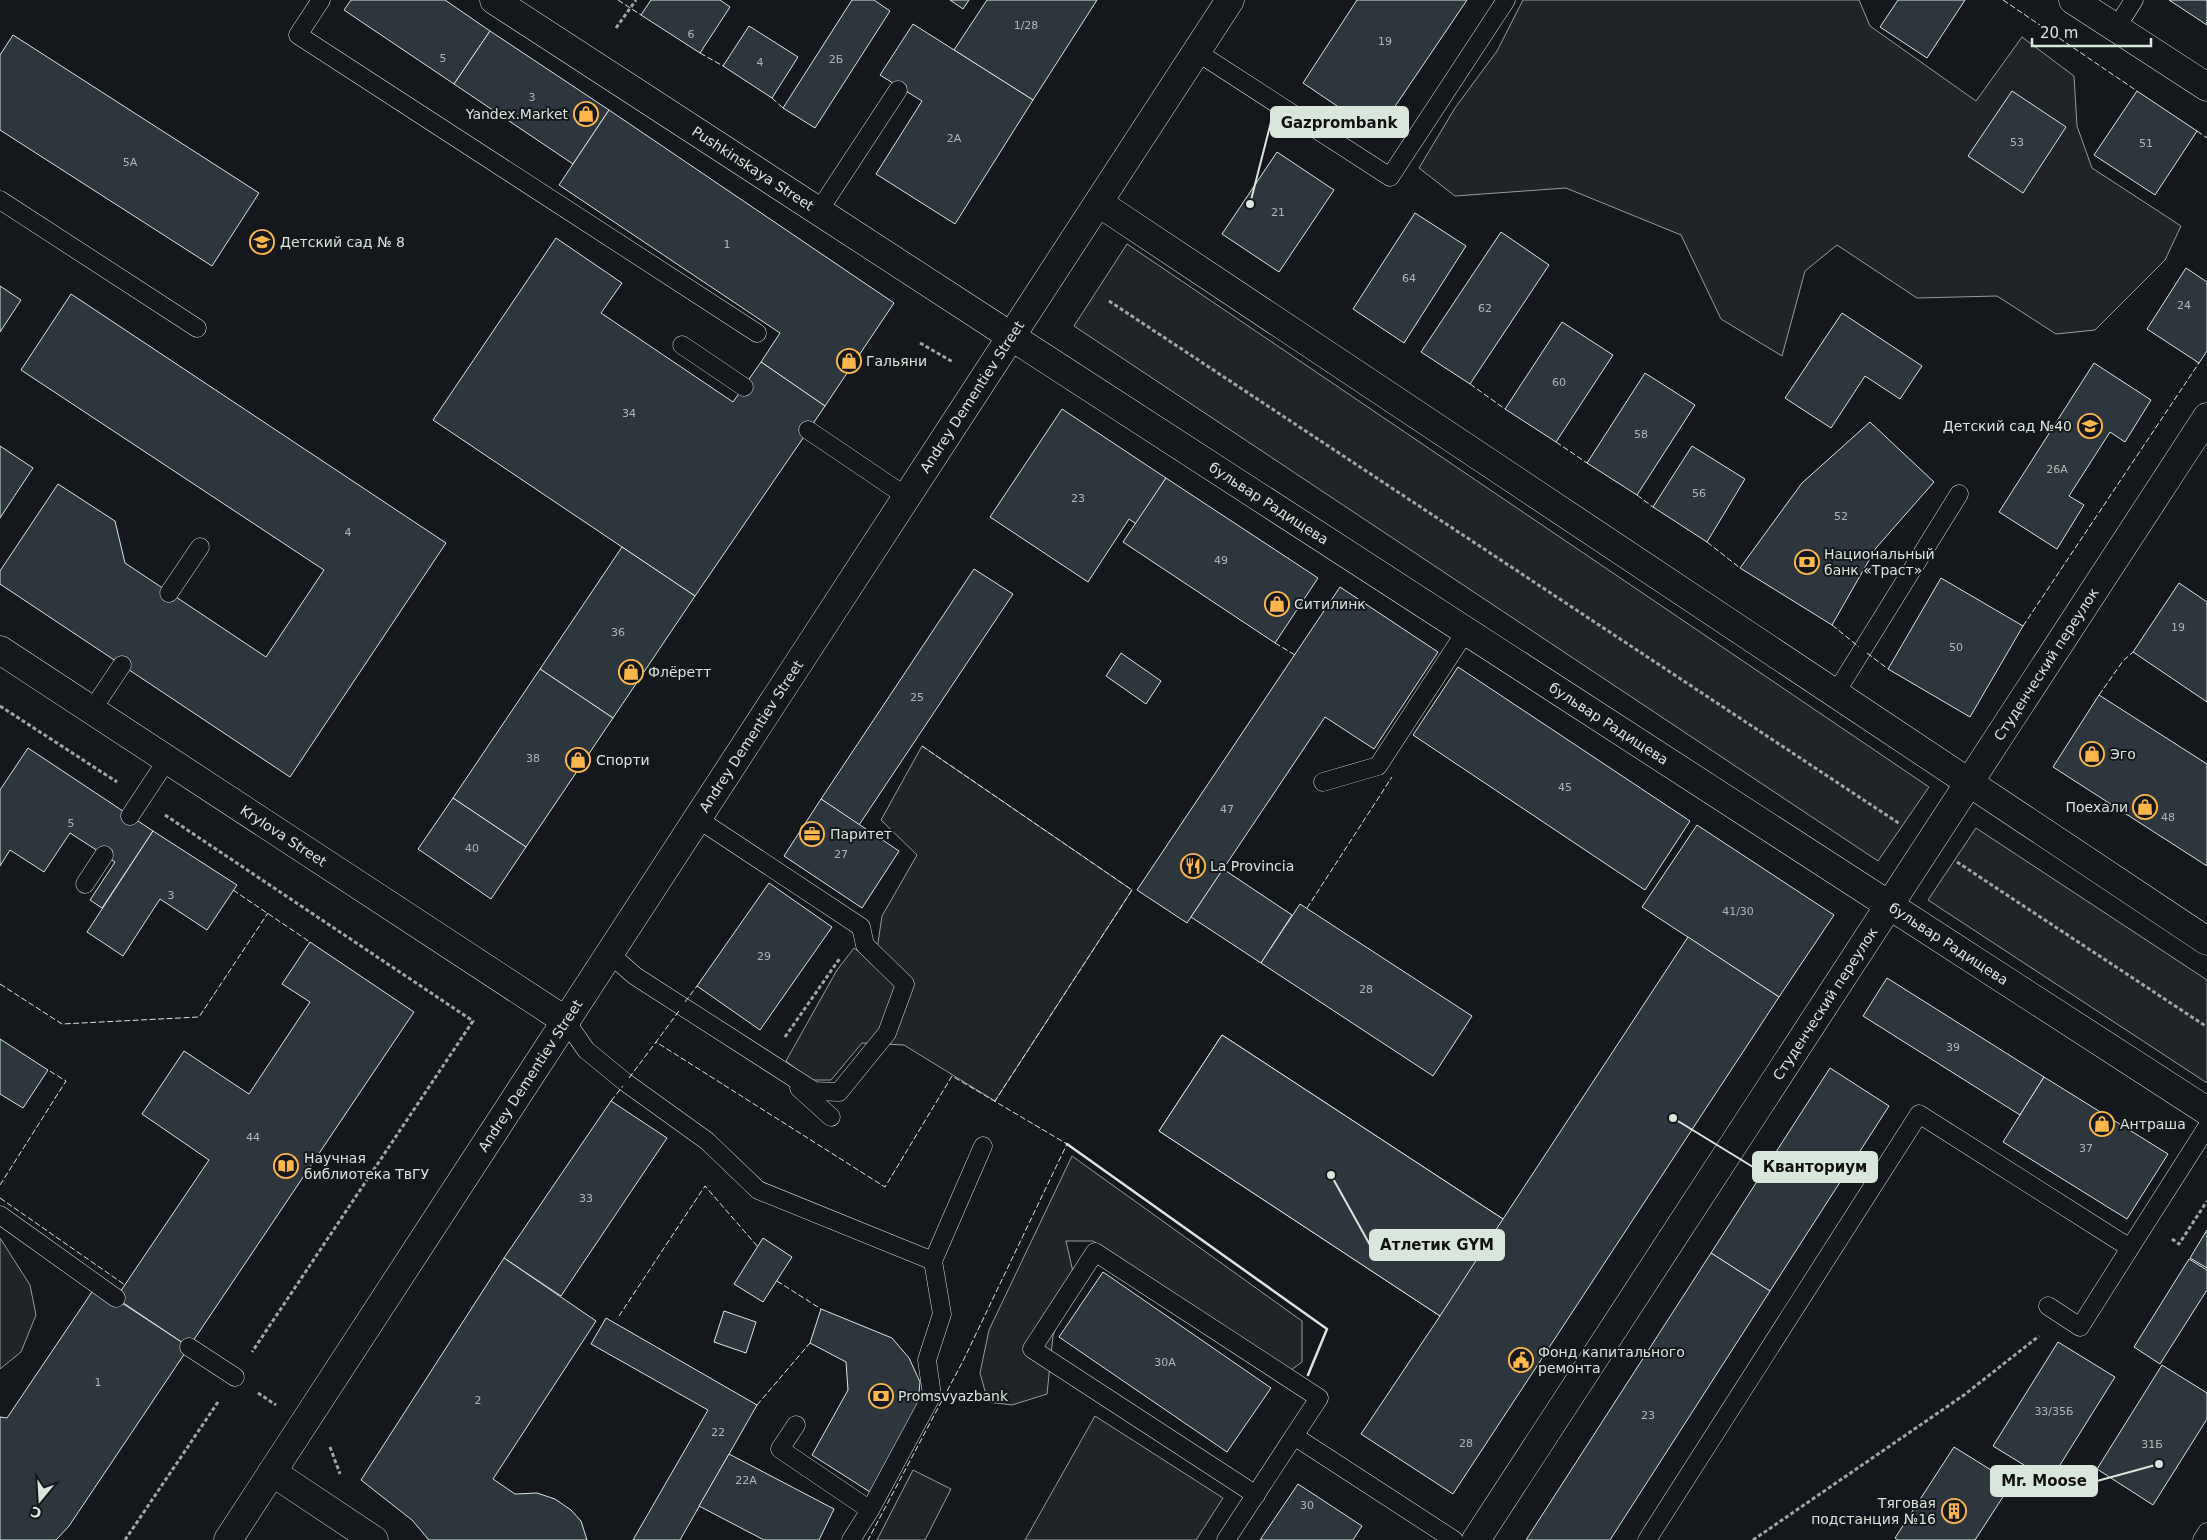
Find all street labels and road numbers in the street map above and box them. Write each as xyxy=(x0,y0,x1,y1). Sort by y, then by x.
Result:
street label: Pushkinskaya Street xyxy=(689,123,817,214)
street label: Andrey Dementiev Street xyxy=(917,317,1027,476)
street label: бульвар Радищева xyxy=(1206,459,1331,548)
street label: Студенческий переулок xyxy=(1991,585,2102,744)
street label: Andrey Dementiev Street xyxy=(696,657,807,815)
street label: бульвар Радищева xyxy=(1546,679,1671,768)
street label: Krylova Street xyxy=(237,802,330,870)
street label: бульвар Радищева xyxy=(1886,899,2011,988)
street label: Студенческий переулок xyxy=(1770,924,1881,1083)
street label: Andrey Dementiev Street xyxy=(475,996,586,1155)

